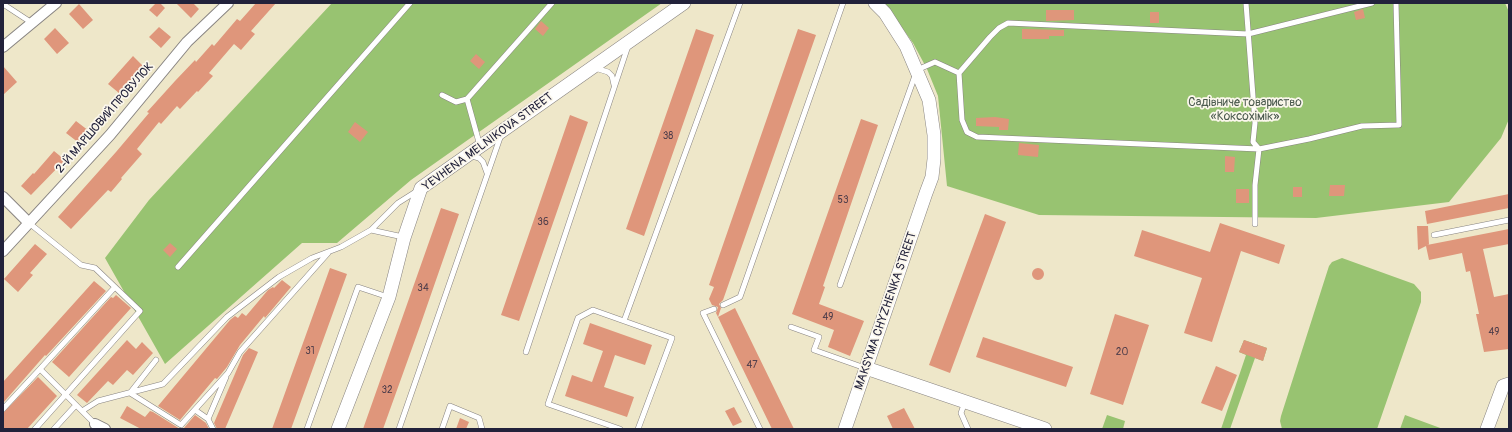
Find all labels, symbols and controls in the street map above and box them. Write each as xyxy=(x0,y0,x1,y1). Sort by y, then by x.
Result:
street label: 2-Й МАРШОВИЙ ПРОВУЛОК xyxy=(53,60,157,176)
street label: YEVHENA MELNIKOVA STREET xyxy=(420,90,556,194)
park label: Садівниче товариство «Коксохімік» xyxy=(1188,96,1302,124)
house number: 38 xyxy=(663,130,673,142)
house number: 53 xyxy=(838,194,848,206)
house number: 36 xyxy=(537,216,549,228)
street label: MAKSYMA CHYZHENKA STREET xyxy=(852,230,920,392)
house number: 34 xyxy=(417,282,429,294)
house number: 49 xyxy=(823,311,833,323)
house number: 49 xyxy=(1489,326,1499,338)
house number: 31 xyxy=(305,345,315,357)
house number: 20 xyxy=(1116,346,1128,358)
house number: 47 xyxy=(746,359,758,371)
house number: 32 xyxy=(381,384,393,396)

